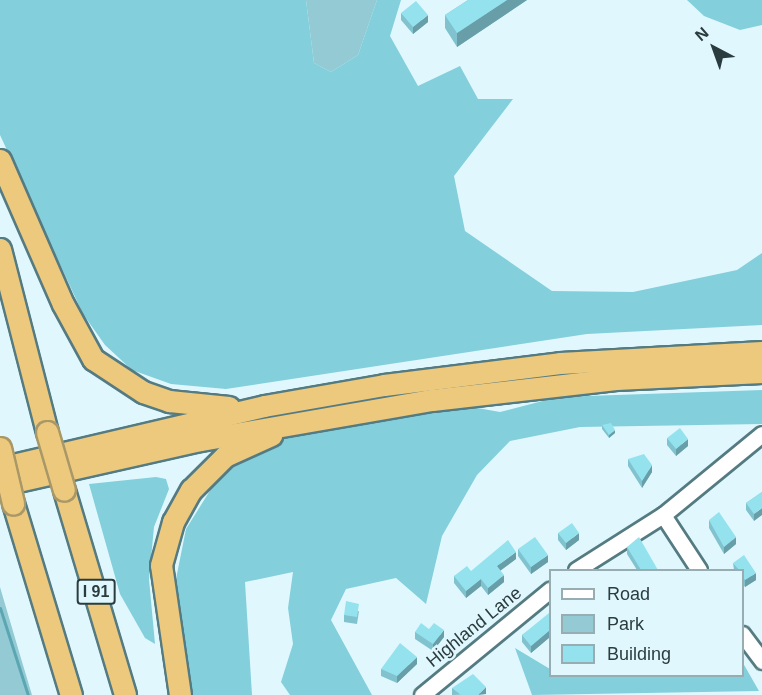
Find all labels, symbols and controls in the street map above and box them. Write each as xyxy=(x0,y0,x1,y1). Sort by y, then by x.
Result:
north arrow xyxy=(684,18,744,78)
text: N xyxy=(692,24,712,44)
legend xyxy=(549,569,744,677)
road number: I 91 xyxy=(76,579,116,605)
street label: Highland Lane xyxy=(422,582,526,672)
text: Road xyxy=(607,584,650,604)
text: Park xyxy=(607,614,644,634)
text: Building xyxy=(607,644,671,664)

